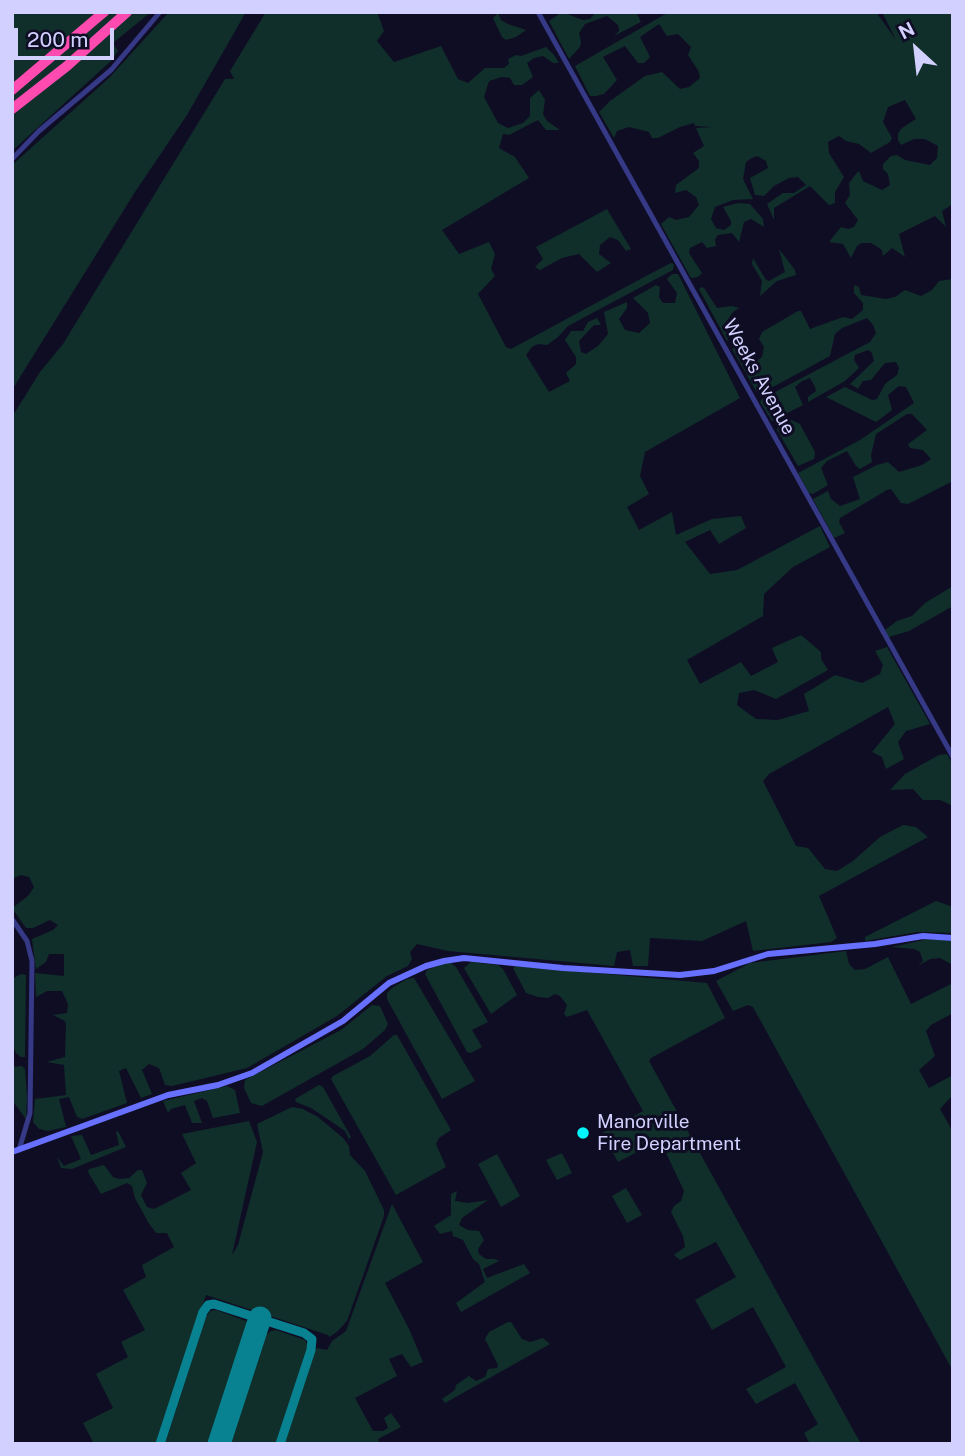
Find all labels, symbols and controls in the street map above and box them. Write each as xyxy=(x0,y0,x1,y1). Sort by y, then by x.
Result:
scale bar xyxy=(18,14,117,58)
north arrow xyxy=(881,14,951,84)
text: N xyxy=(895,17,918,43)
text: 200 m xyxy=(27,27,88,52)
street label: Weeks Avenue xyxy=(718,315,800,439)
place label: Manorville Fire Department xyxy=(597,1111,741,1155)
marker: Manorville Fire Department xyxy=(575,1125,591,1141)

